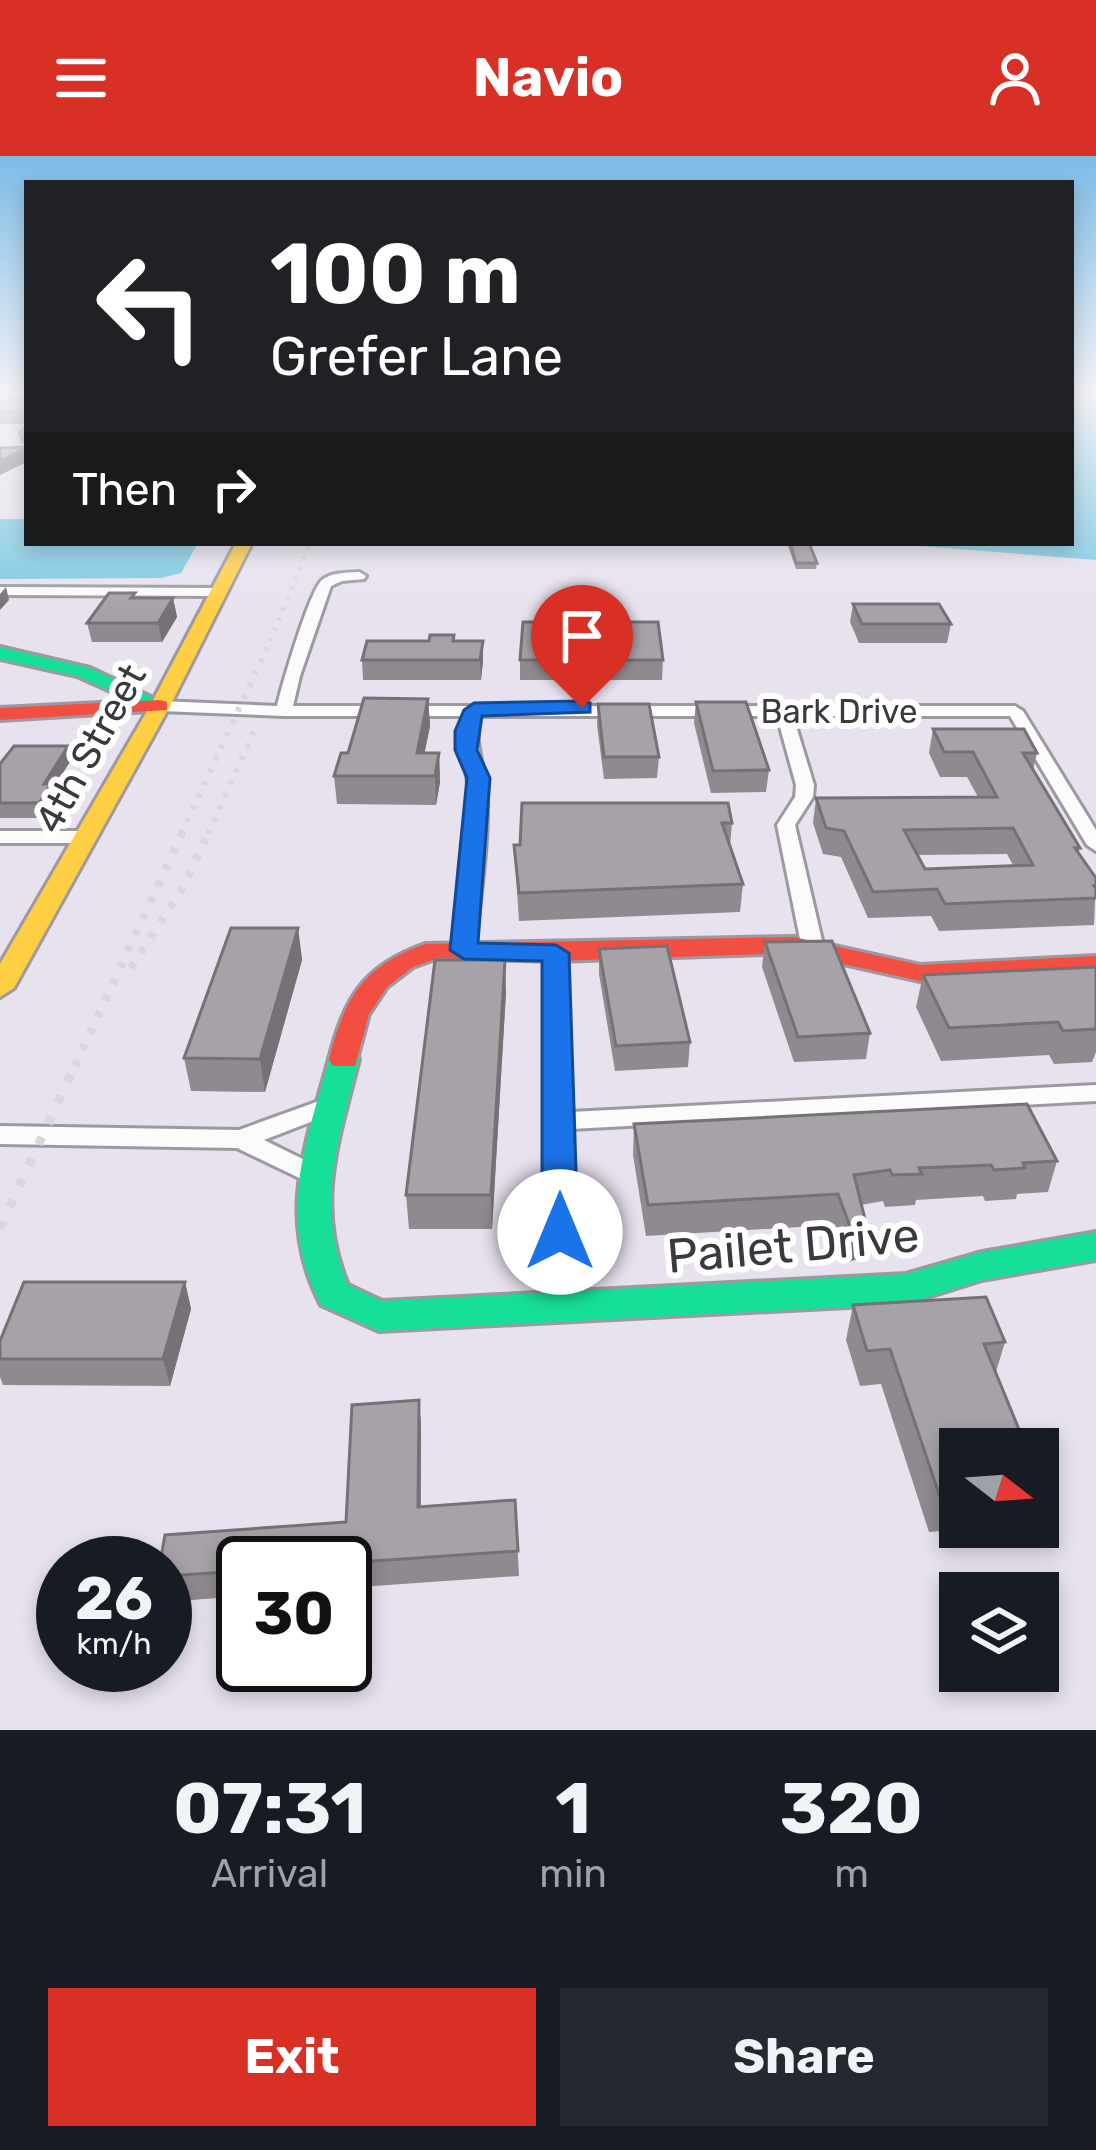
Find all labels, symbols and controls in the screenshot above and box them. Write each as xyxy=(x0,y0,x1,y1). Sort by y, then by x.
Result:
icon: menu xyxy=(48,45,114,111)
icon: person xyxy=(982,45,1048,111)
text: Navio xyxy=(473,46,623,110)
text: 100 m xyxy=(270,224,521,324)
icon: left xyxy=(72,228,228,384)
text: Grefer Lane xyxy=(270,325,563,389)
icon: right xyxy=(201,456,267,522)
text: Then xyxy=(72,463,177,516)
pin xyxy=(531,585,633,708)
icon: arrive xyxy=(549,603,615,669)
street label: 4th Street xyxy=(26,656,156,841)
street label: Bark Drive xyxy=(760,692,918,731)
position arrow xyxy=(497,1169,623,1295)
street label: Pailet Drive xyxy=(665,1206,921,1285)
north arrow xyxy=(939,1428,1059,1548)
map controls xyxy=(939,1428,1059,1692)
speed limit sign: 30 xyxy=(216,1536,372,1692)
text: 26 xyxy=(75,1563,153,1634)
button: layers xyxy=(939,1572,1059,1692)
text: km/h xyxy=(77,1626,151,1662)
text: 07:31 xyxy=(173,1766,366,1851)
text: 1 xyxy=(555,1766,591,1851)
text: 320 xyxy=(780,1766,923,1851)
text: Arrival xyxy=(211,1851,328,1897)
text: min xyxy=(539,1851,607,1897)
text: m xyxy=(834,1851,869,1897)
button: Exit xyxy=(48,1988,536,2126)
button: Share xyxy=(560,1988,1048,2126)

